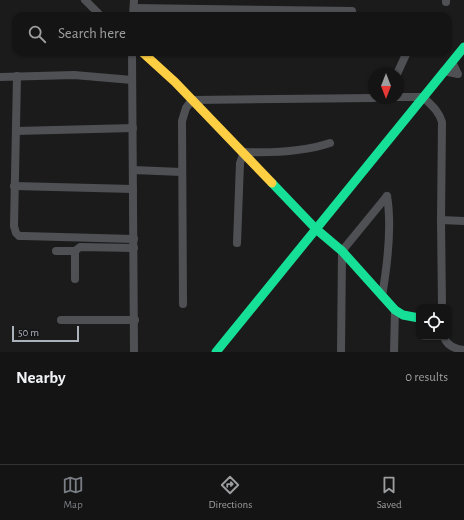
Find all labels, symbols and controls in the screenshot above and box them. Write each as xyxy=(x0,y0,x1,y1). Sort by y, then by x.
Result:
search box xyxy=(12,12,452,56)
icon: search xyxy=(26,23,48,45)
text: Search here xyxy=(58,26,126,41)
north arrow xyxy=(368,68,404,104)
map controls xyxy=(416,304,452,340)
button: locate xyxy=(416,304,452,340)
scale bar xyxy=(12,324,79,343)
text: 50 m xyxy=(18,327,39,338)
text: Nearby xyxy=(16,369,66,386)
text: 0 results xyxy=(405,371,448,384)
tab: Map xyxy=(62,474,84,511)
tab: Directions xyxy=(208,474,252,511)
tab: Saved xyxy=(377,474,402,511)

